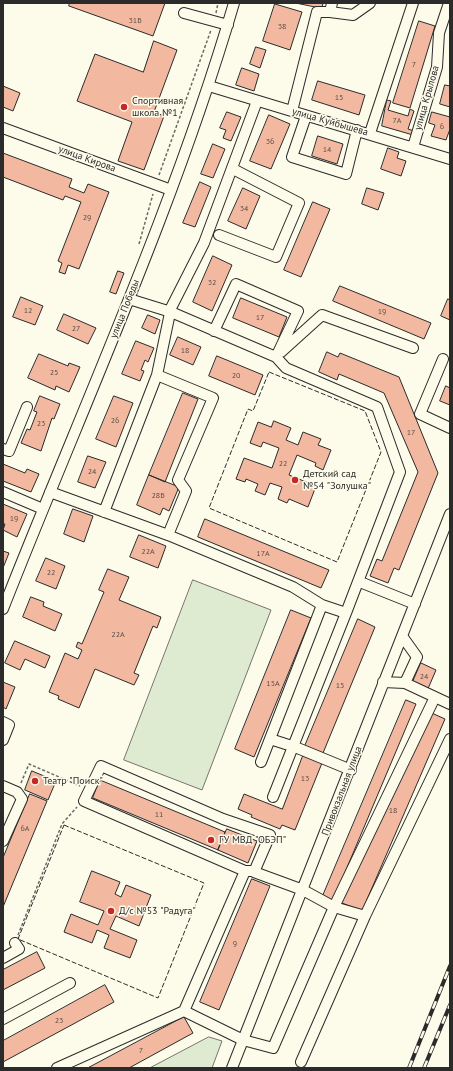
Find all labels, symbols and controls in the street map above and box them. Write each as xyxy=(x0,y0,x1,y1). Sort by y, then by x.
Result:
house number: 31Б xyxy=(128,16,142,26)
house number: 38 xyxy=(278,22,286,32)
house number: 7 xyxy=(412,60,416,70)
street label: улица Крылова xyxy=(412,64,442,132)
house number: 15 xyxy=(335,93,343,103)
place label: Спортивная школа №1 xyxy=(132,95,183,118)
marker: Спортивная школа №1 xyxy=(119,102,129,112)
street label: улица Куйбышева xyxy=(291,105,369,139)
house number: 7А xyxy=(392,116,402,126)
house number: 6 xyxy=(440,122,444,132)
house number: 36 xyxy=(266,137,274,147)
street label: улица Кирова xyxy=(57,143,117,175)
house number: 14 xyxy=(323,145,331,155)
house number: 34 xyxy=(240,204,248,214)
house number: 29 xyxy=(83,213,91,223)
street label: улица Победы xyxy=(108,278,142,340)
house number: 32 xyxy=(208,278,216,288)
house number: 12 xyxy=(24,306,32,316)
house number: 19 xyxy=(378,307,386,317)
house number: 17 xyxy=(256,313,264,323)
house number: 27 xyxy=(72,324,80,334)
house number: 18 xyxy=(181,346,189,356)
house number: 25 xyxy=(50,368,58,378)
house number: 20 xyxy=(232,371,240,381)
house number: 26 xyxy=(111,416,119,426)
house number: 23 xyxy=(37,419,45,429)
house number: 17 xyxy=(407,428,415,438)
house number: 22 xyxy=(279,459,287,469)
house number: 24 xyxy=(88,467,96,477)
place label: Детский сад №54 "Золушка" xyxy=(303,468,371,492)
marker: Детский сад №54 "Золушка" xyxy=(290,475,300,485)
house number: 28Б xyxy=(151,491,165,501)
house number: 19 xyxy=(10,514,18,524)
house number: 22А xyxy=(141,547,155,557)
house number: 17А xyxy=(256,549,270,559)
house number: 22 xyxy=(47,568,55,578)
house number: 22А xyxy=(111,630,125,640)
house number: 24 xyxy=(420,672,428,682)
house number: 15А xyxy=(266,679,280,689)
house number: 15 xyxy=(336,681,344,691)
street label: Привокзальная улица xyxy=(319,745,365,837)
house number: 13 xyxy=(301,774,309,784)
place label: Театр "Поиск" xyxy=(43,775,103,787)
marker: Театр "Поиск" xyxy=(30,776,40,786)
house number: 18 xyxy=(389,806,397,816)
house number: 11 xyxy=(155,810,163,820)
house number: 6А xyxy=(20,824,30,834)
place label: ГУ МВД "ОБЭП" xyxy=(219,834,286,846)
marker: ГУ МВД "ОБЭП" xyxy=(206,835,216,845)
place label: Д/с №53 "Радуга" xyxy=(119,905,196,917)
marker: Д/с №53 "Радуга" xyxy=(106,906,116,916)
house number: 9 xyxy=(233,939,237,949)
house number: 23 xyxy=(55,1016,63,1026)
house number: 7 xyxy=(139,1046,143,1056)

